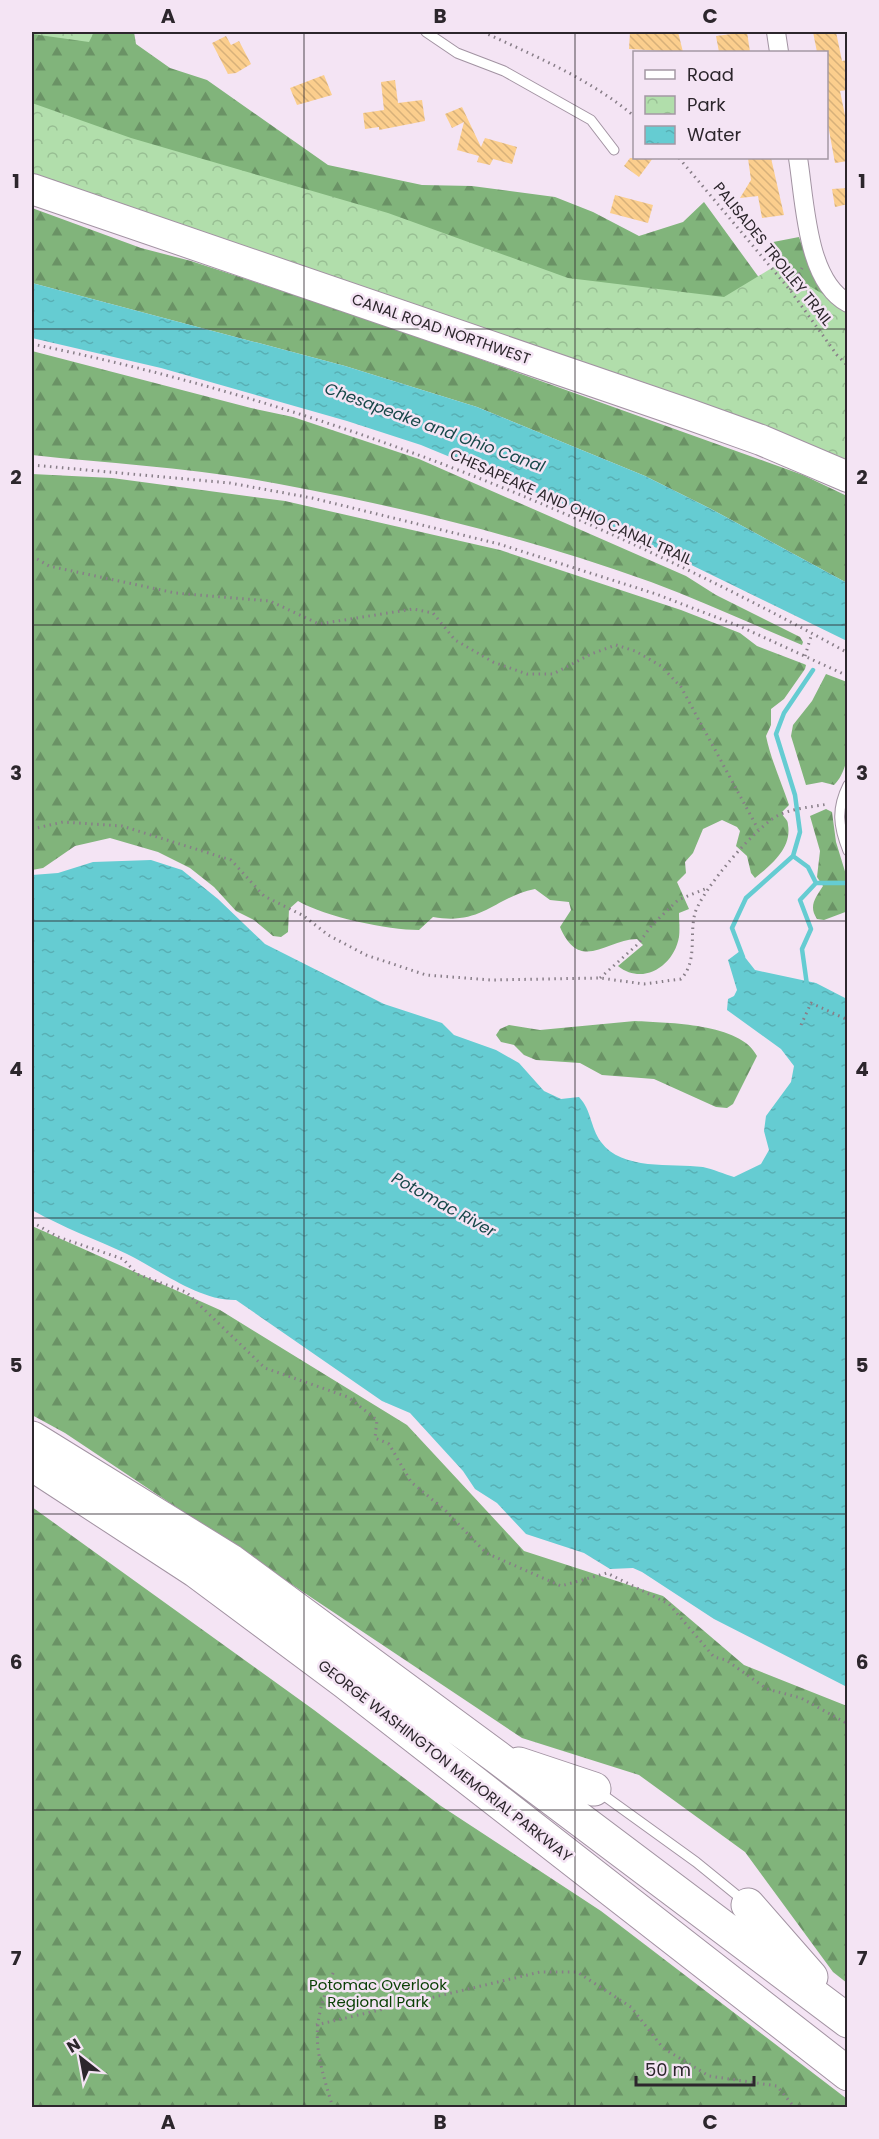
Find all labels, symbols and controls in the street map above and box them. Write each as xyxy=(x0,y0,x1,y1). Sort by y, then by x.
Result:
text: A xyxy=(161,2,176,30)
text: B xyxy=(433,2,447,30)
text: C xyxy=(702,2,718,30)
legend xyxy=(633,51,828,159)
text: Road xyxy=(687,62,734,87)
text: Park xyxy=(687,92,726,117)
text: Water xyxy=(687,122,741,147)
text: 1 xyxy=(12,167,20,195)
text: 1 xyxy=(858,167,866,195)
street label: PALISADES TROLLEY TRAIL xyxy=(709,178,838,330)
street label: CANAL ROAD NORTHWEST xyxy=(349,288,533,369)
water label: Chesapeake and Ohio Canal xyxy=(322,377,548,478)
street label: CHESAPEAKE AND OHIO CANAL TRAIL xyxy=(447,443,696,570)
text: 2 xyxy=(10,463,22,491)
text: 2 xyxy=(856,463,868,491)
text: 3 xyxy=(10,759,22,787)
text: 3 xyxy=(856,759,868,787)
text: 4 xyxy=(9,1055,23,1083)
text: 4 xyxy=(855,1055,869,1083)
water label: Potomac River xyxy=(388,1166,501,1243)
text: 5 xyxy=(10,1351,23,1379)
text: 5 xyxy=(856,1351,869,1379)
text: 6 xyxy=(10,1648,22,1676)
text: 6 xyxy=(856,1648,868,1676)
street label: GEORGE WASHINGTON MEMORIAL PARKWAY xyxy=(314,1655,577,1867)
text: 7 xyxy=(11,1944,22,1972)
text: 7 xyxy=(857,1944,868,1972)
park label: Potomac Overlook Regional Park xyxy=(309,1974,447,2012)
north arrow xyxy=(51,2028,111,2088)
text: N xyxy=(62,2033,85,2059)
scale bar xyxy=(636,2049,754,2087)
text: 50 m xyxy=(645,2057,691,2082)
text: A xyxy=(161,2108,176,2136)
text: B xyxy=(433,2108,447,2136)
text: C xyxy=(702,2108,718,2136)

